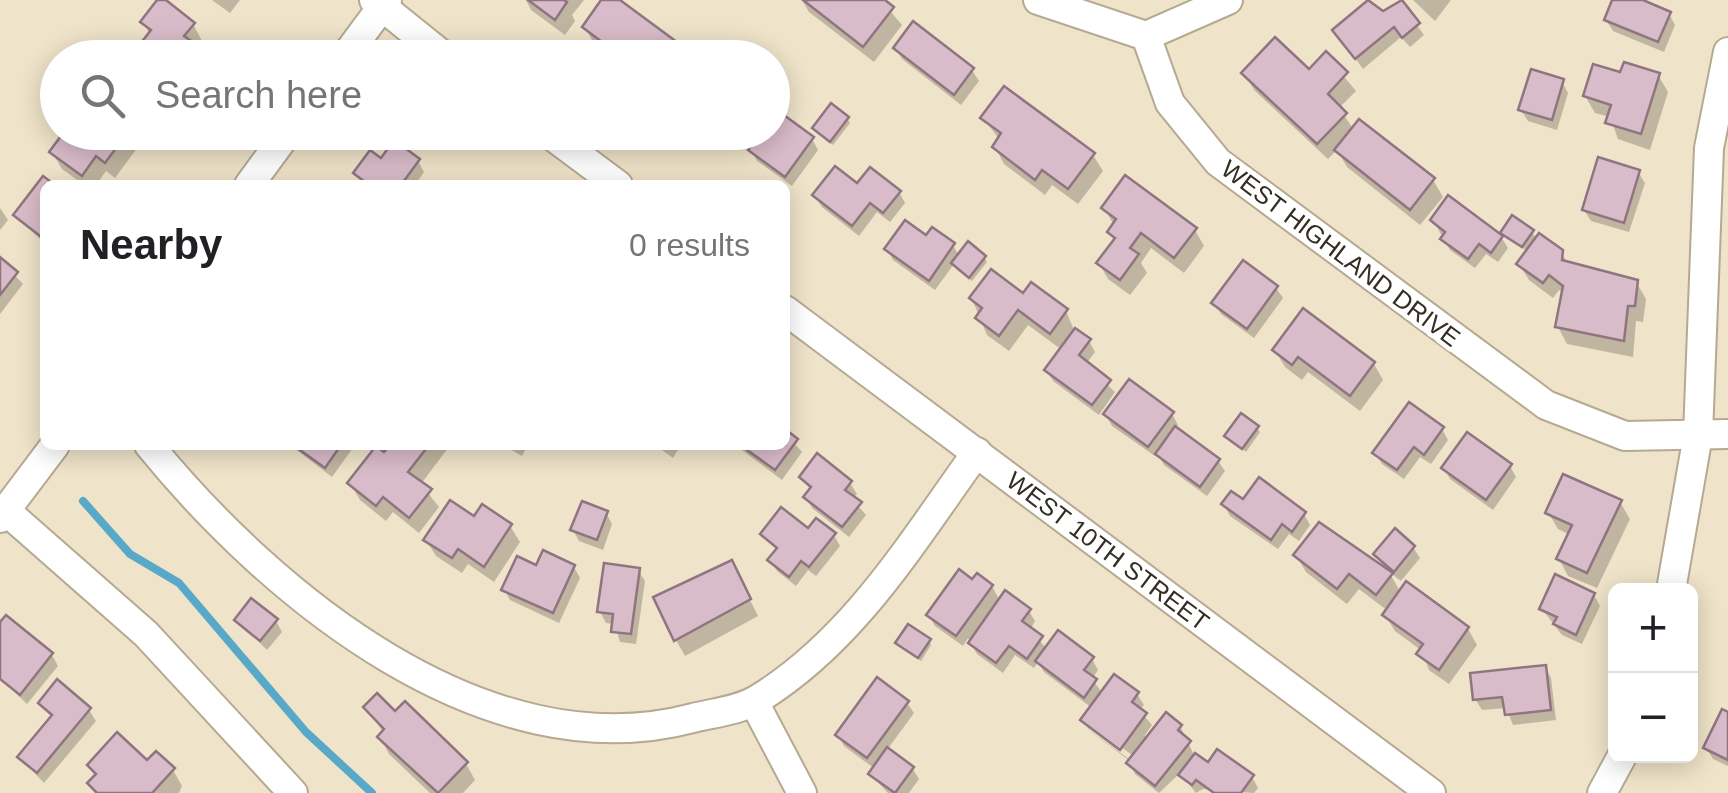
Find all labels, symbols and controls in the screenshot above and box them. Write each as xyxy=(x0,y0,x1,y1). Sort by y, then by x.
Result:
search box xyxy=(40,40,790,150)
icon: search xyxy=(75,68,130,123)
text: Search here xyxy=(155,74,362,116)
street label: WEST HIGHLAND DRIVE xyxy=(1216,154,1466,352)
text: Nearby xyxy=(80,221,222,268)
text: 0 results xyxy=(629,227,750,263)
street label: WEST 10TH STREET xyxy=(1002,466,1214,636)
map controls xyxy=(1608,583,1698,763)
button: + xyxy=(1608,583,1698,673)
button: − xyxy=(1608,673,1698,763)

